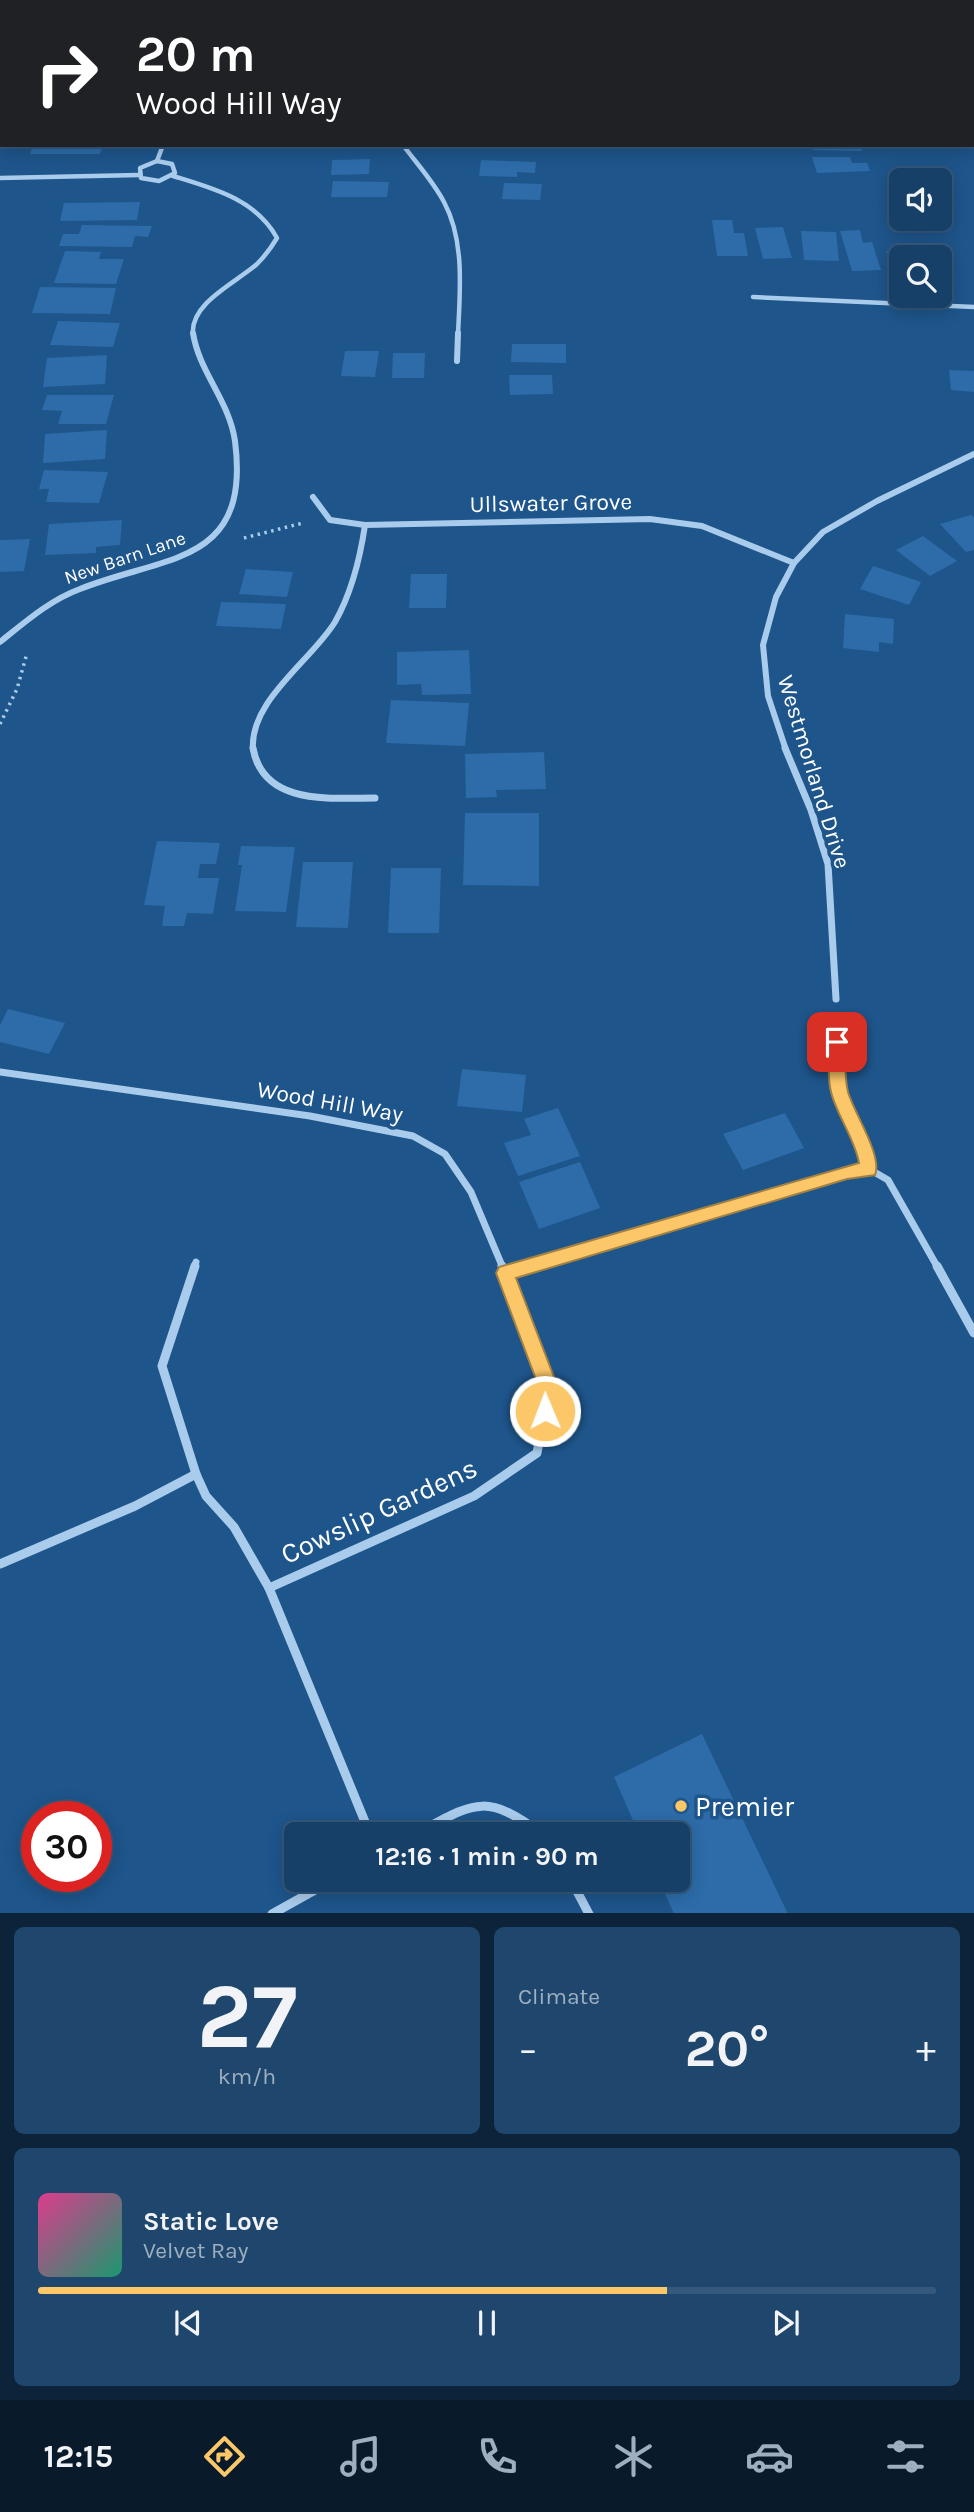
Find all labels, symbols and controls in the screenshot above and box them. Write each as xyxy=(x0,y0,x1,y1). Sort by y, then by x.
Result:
text: 20 m xyxy=(136,26,256,83)
icon: right xyxy=(21,28,112,119)
text: Wood Hill Way xyxy=(136,85,342,122)
map controls xyxy=(889,168,952,308)
button: sound xyxy=(889,168,952,231)
button: search xyxy=(889,245,952,308)
street label: Ullswater Grove xyxy=(469,488,633,518)
street label: New Barn Lane xyxy=(62,527,188,589)
street label: Westmorland Drive xyxy=(772,672,856,872)
pin xyxy=(807,1012,867,1072)
icon: arrive xyxy=(818,1023,856,1061)
street label: Wood Hill Way xyxy=(255,1076,405,1128)
position arrow xyxy=(508,1374,582,1448)
street label: Cowslip Gardens xyxy=(276,1451,482,1571)
place label: Premier xyxy=(695,1790,795,1823)
marker: Premier xyxy=(673,1798,689,1814)
speed limit sign: 30 xyxy=(21,1801,112,1892)
text: 12:16 · 1 min · 90 m xyxy=(375,1841,599,1872)
text: 27 xyxy=(197,1964,297,2070)
text: Climate xyxy=(518,1983,600,2010)
text: 20° xyxy=(685,2018,769,2079)
text: − xyxy=(518,2027,538,2072)
text: + xyxy=(916,2027,936,2072)
text: km/h xyxy=(218,2063,276,2090)
text: Static Love xyxy=(143,2206,279,2237)
text: Velvet Ray xyxy=(143,2237,248,2264)
icon: previous xyxy=(169,2304,207,2342)
icon: pause xyxy=(468,2304,506,2342)
icon: next xyxy=(767,2304,805,2342)
icon: directions xyxy=(200,2432,249,2481)
icon: music xyxy=(336,2432,385,2481)
icon: phone xyxy=(473,2432,522,2481)
icon: climate xyxy=(609,2432,658,2481)
icon: car xyxy=(745,2432,794,2481)
icon: filters xyxy=(881,2432,930,2481)
text: 12:15 xyxy=(44,2438,113,2475)

